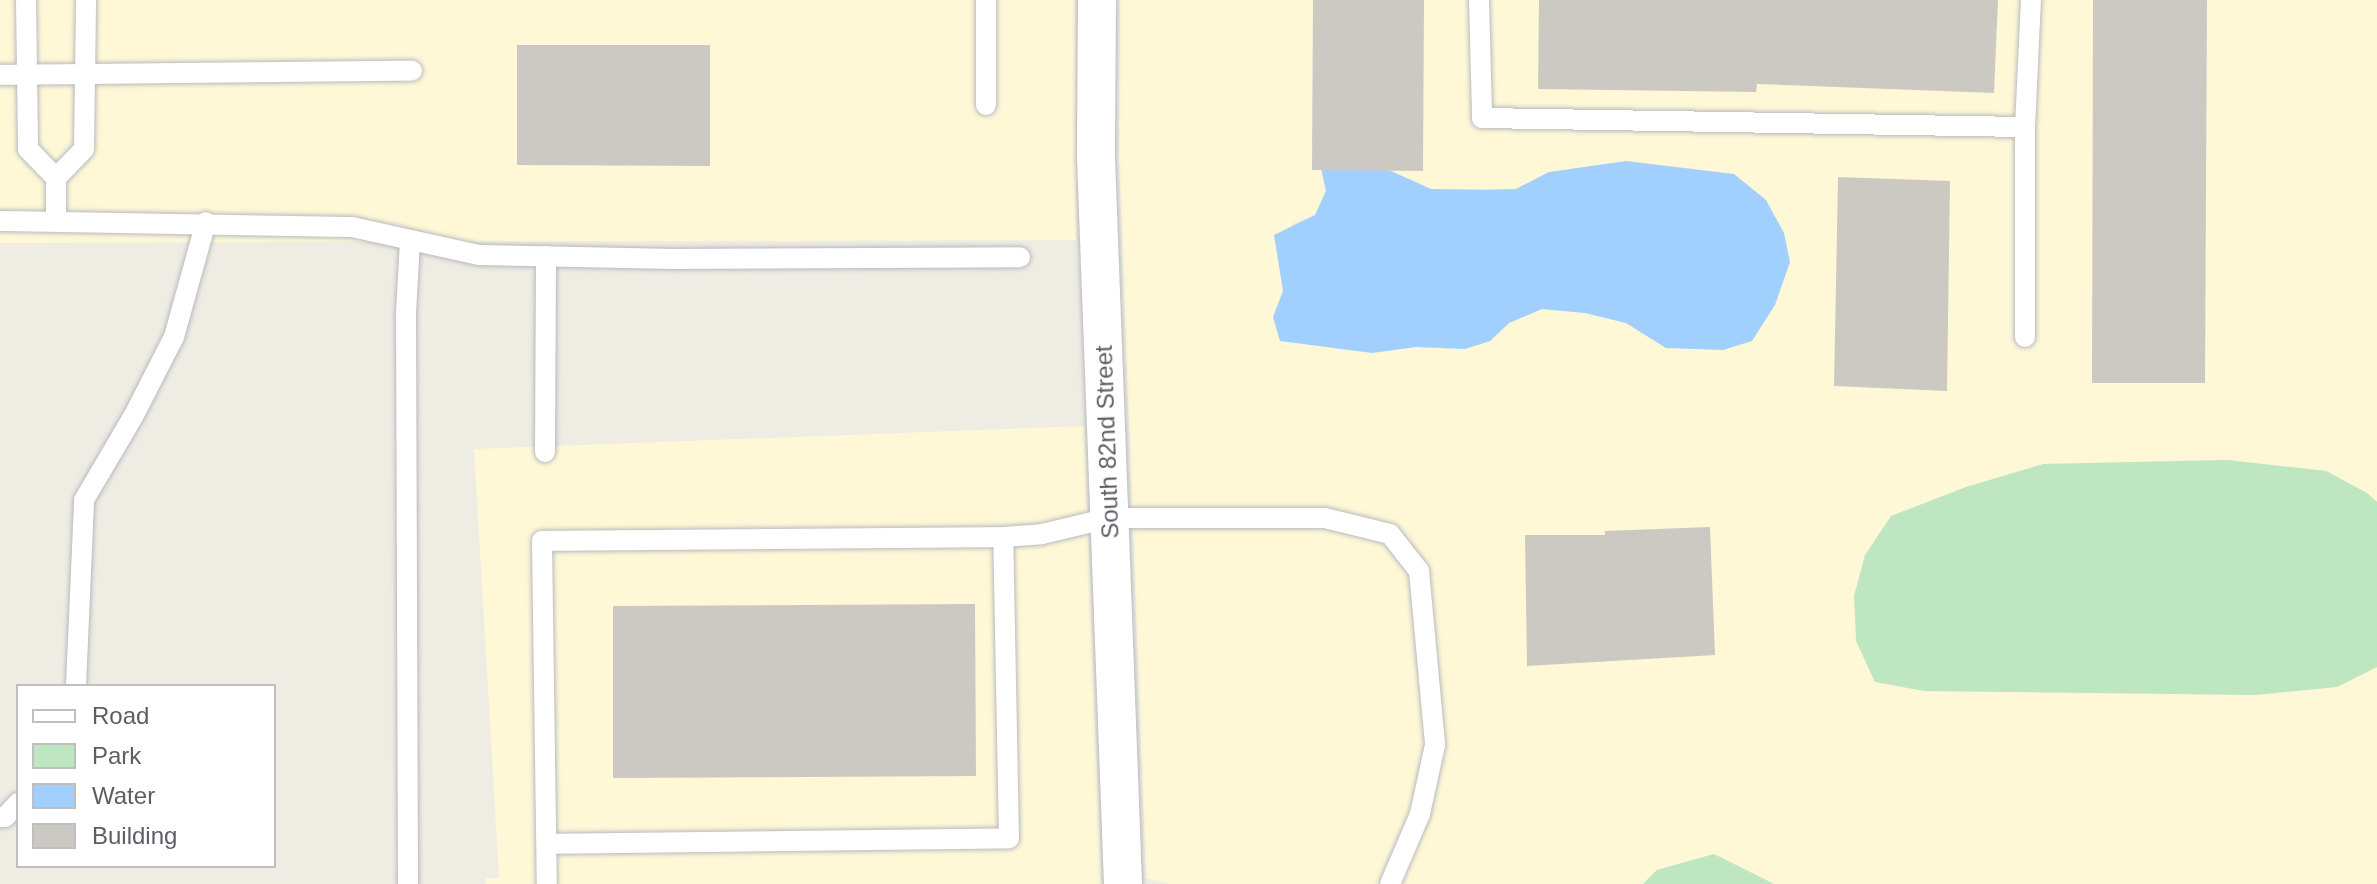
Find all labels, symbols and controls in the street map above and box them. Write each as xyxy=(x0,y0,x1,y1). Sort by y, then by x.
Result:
street label: South 82nd Street xyxy=(1089,345,1125,539)
legend xyxy=(16,684,276,868)
text: Road xyxy=(92,702,149,729)
text: Park xyxy=(92,742,141,769)
text: Water xyxy=(92,782,155,809)
text: Building xyxy=(92,822,177,849)

